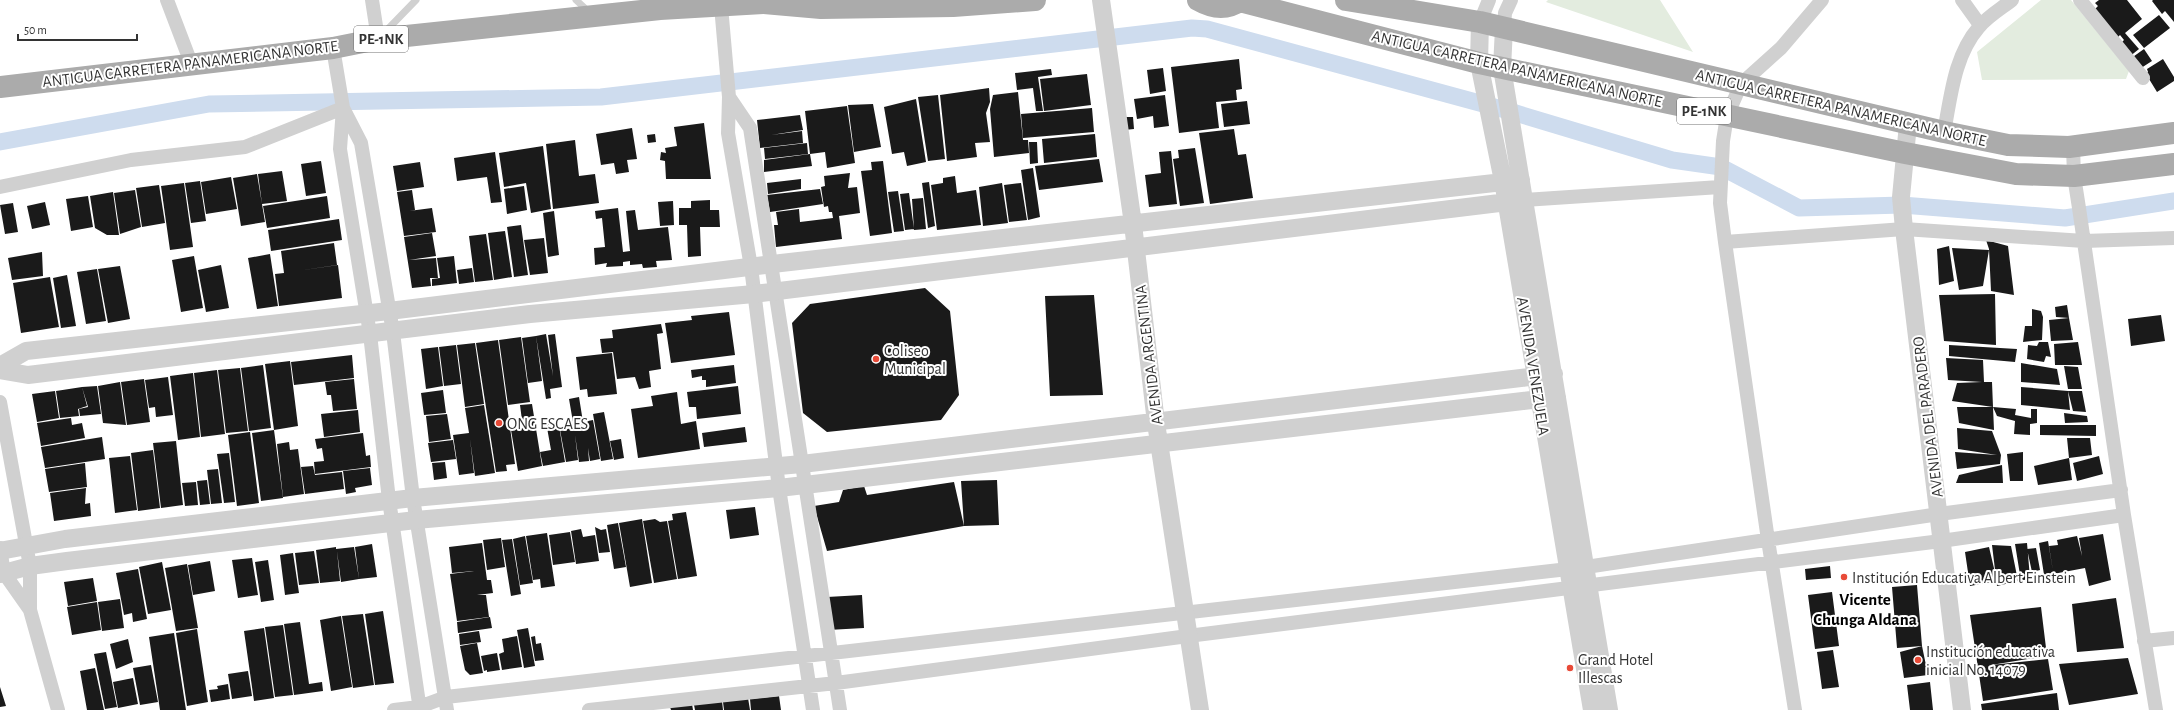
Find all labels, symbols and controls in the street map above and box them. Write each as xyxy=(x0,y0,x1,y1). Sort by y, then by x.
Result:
scale bar xyxy=(18,16,137,42)
text: 50 m xyxy=(24,24,47,36)
road number: PE-1NK xyxy=(354,26,408,52)
street label: ANTIGUA CARRETERA PANAMERICANA NORTE xyxy=(1370,28,1664,110)
street label: ANTIGUA CARRETERA PANAMERICANA NORTE xyxy=(41,38,339,90)
street label: ANTIGUA CARRETERA PANAMERICANA NORTE xyxy=(1694,67,1988,149)
road number: PE-1NK xyxy=(1677,98,1731,124)
street label: AVENIDA ARGENTINA xyxy=(1132,284,1166,426)
street label: AVENIDA VENEZUELA xyxy=(1514,296,1552,437)
street label: AVENIDA DEL PARADERO xyxy=(1910,335,1946,498)
place label: Coliseo Municipal xyxy=(884,343,946,377)
marker: Coliseo Municipal xyxy=(871,354,881,364)
place label: ONG ESCAES xyxy=(507,416,588,432)
marker: ONG ESCAES xyxy=(494,418,504,428)
place label: Institución Educativa Albert Einstein xyxy=(1852,570,2076,586)
marker: Institución Educativa Albert Einstein xyxy=(1839,572,1849,582)
district label: Vicente Chunga Aldana xyxy=(1813,591,1917,628)
place label: Institución educativa inicial No. 14079 xyxy=(1926,644,2055,678)
place label: Grand Hotel Illescas xyxy=(1578,652,1653,686)
marker: Institución educativa inicial No. 14079 xyxy=(1913,655,1923,665)
marker: Grand Hotel Illescas xyxy=(1565,663,1575,673)

